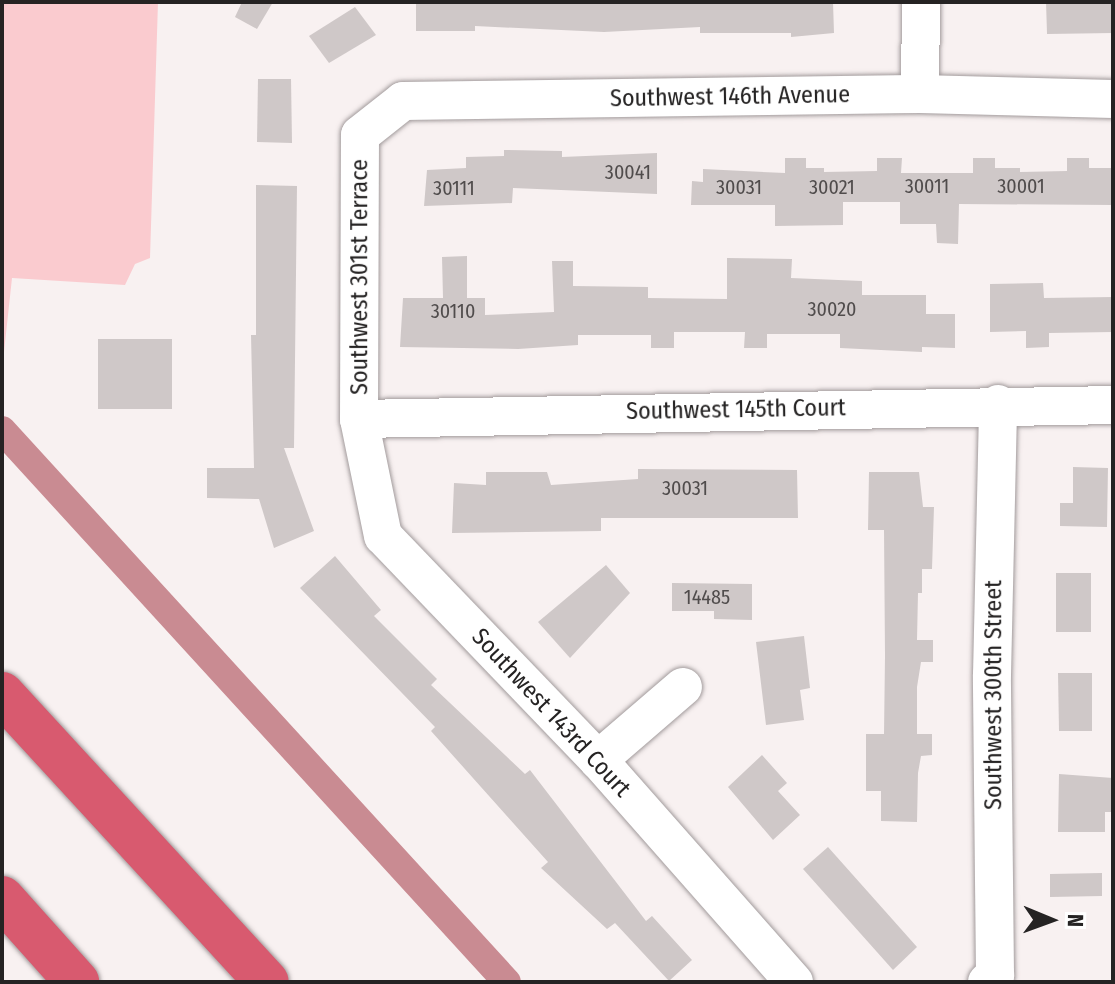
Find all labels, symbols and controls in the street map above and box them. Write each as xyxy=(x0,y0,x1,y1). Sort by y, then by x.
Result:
street label: Southwest 146th Avenue xyxy=(610,81,850,113)
street label: Southwest 301st Terrace xyxy=(346,159,374,395)
house number: 30041 xyxy=(605,160,651,184)
house number: 30011 xyxy=(905,174,949,198)
house number: 30001 xyxy=(997,174,1045,198)
house number: 30031 xyxy=(716,175,762,199)
house number: 30021 xyxy=(809,175,855,199)
house number: 30111 xyxy=(433,176,475,200)
house number: 30020 xyxy=(808,297,856,321)
house number: 30110 xyxy=(431,299,475,323)
street label: Southwest 145th Court xyxy=(626,394,846,426)
house number: 30031 xyxy=(662,476,708,500)
street label: Southwest 300th Street xyxy=(980,580,1008,810)
house number: 14485 xyxy=(684,585,730,609)
street label: Southwest 143rd Court xyxy=(466,623,636,803)
north arrow xyxy=(1011,880,1091,960)
text: N xyxy=(1062,914,1089,927)

